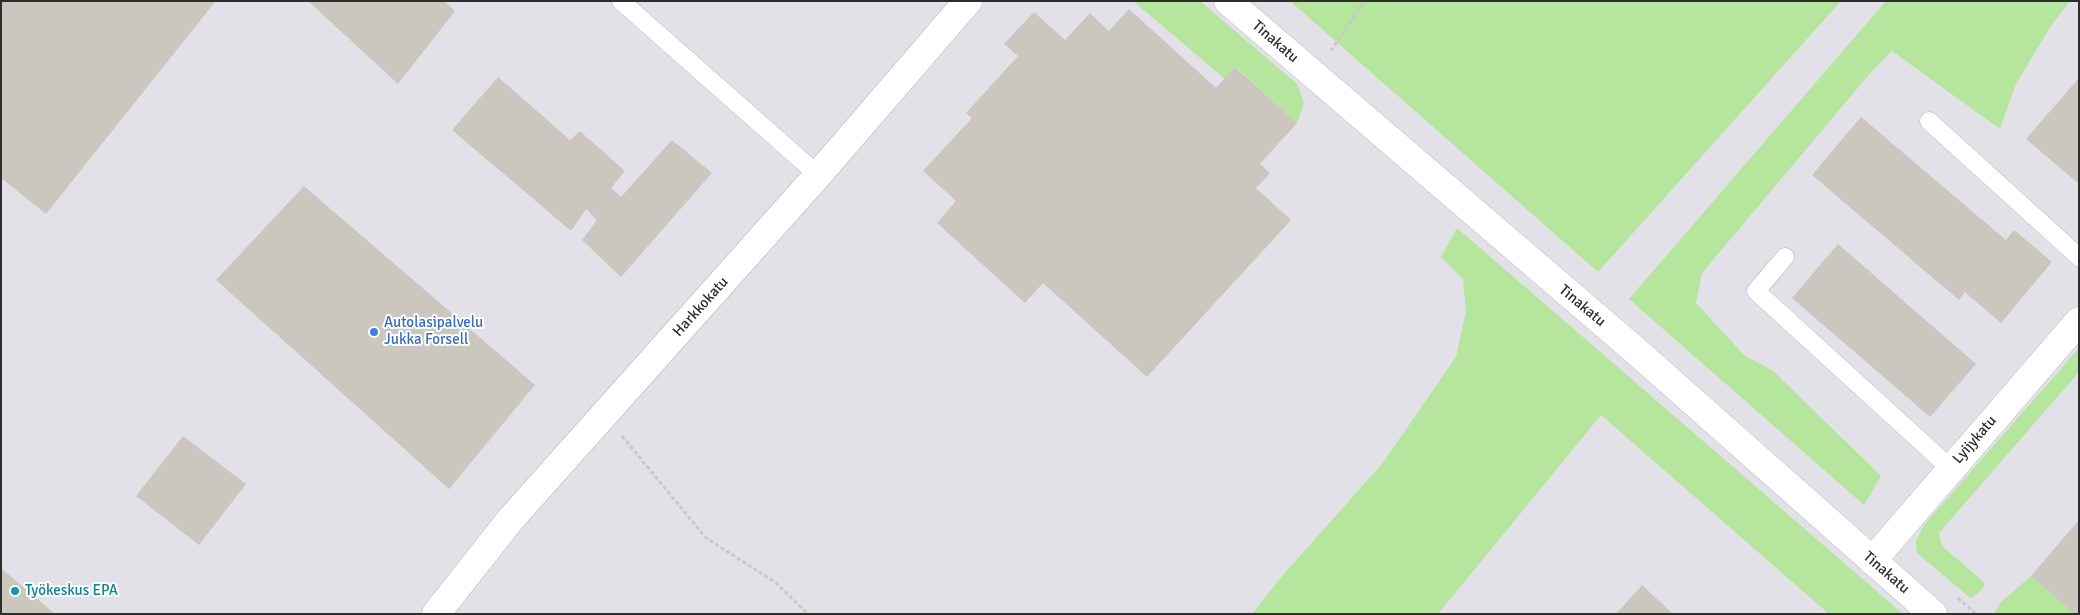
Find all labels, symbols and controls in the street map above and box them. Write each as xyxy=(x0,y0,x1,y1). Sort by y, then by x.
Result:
street label: Tinakatu xyxy=(1248,17,1302,67)
street label: Harkkokatu xyxy=(669,273,733,341)
street label: Tinakatu xyxy=(1555,281,1609,331)
place label: Autolasipalvelu Jukka Forsell xyxy=(384,314,483,349)
marker: Autolasipalvelu Jukka Forsell xyxy=(368,326,380,338)
street label: Lyijykatu xyxy=(1949,412,2001,468)
street label: Tinakatu xyxy=(1859,548,1913,598)
place label: Työkeskus EPA xyxy=(25,582,118,600)
marker: Työkeskus EPA xyxy=(9,585,21,597)

